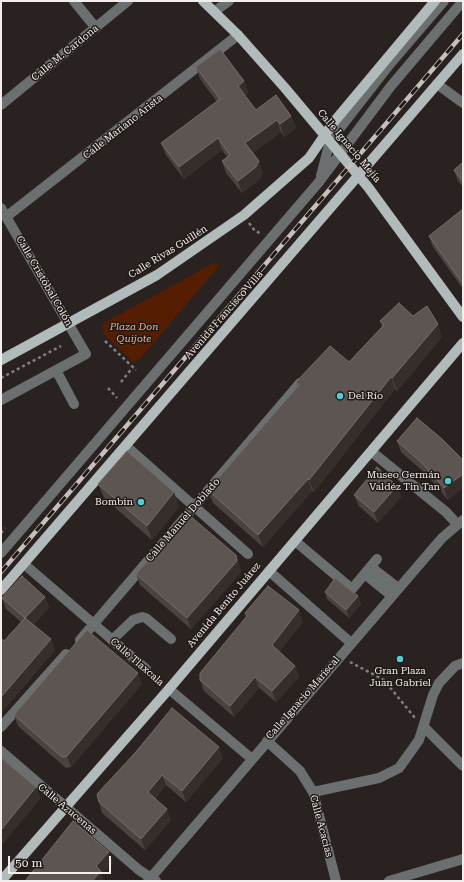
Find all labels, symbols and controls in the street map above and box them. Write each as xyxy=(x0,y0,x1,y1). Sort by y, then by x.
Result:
street label: Calle M. Cardona xyxy=(29,22,101,84)
street label: Calle Mariano Arista xyxy=(81,92,165,162)
street label: Calle Ignacio Mejía xyxy=(315,107,383,185)
street label: Calle Rivas Guillén xyxy=(126,223,210,281)
street label: Calle Cristóbal Colón xyxy=(13,234,75,328)
street label: Avenida Francisco Villa xyxy=(182,268,266,362)
park label: Plaza Don Quijote xyxy=(110,321,158,344)
place label: Del Río xyxy=(348,390,383,402)
marker: Del Río xyxy=(335,391,345,401)
place label: Museo Germán Valdéz Tin Tan xyxy=(367,469,440,492)
street label: Calle Manuel Doblado xyxy=(144,476,222,564)
marker: Museo Germán Valdéz Tin Tan xyxy=(443,476,453,486)
place label: Bombín xyxy=(95,496,133,508)
marker: Bombín xyxy=(136,497,146,507)
street label: Avenida Benito Juárez xyxy=(185,560,263,650)
street label: Calle Tlaxcala xyxy=(108,635,166,689)
street label: Calle Ignacio Mariscal xyxy=(264,654,342,742)
marker: Gran Plaza Juan Gabriel xyxy=(395,654,405,664)
place label: Gran Plaza Juan Gabriel xyxy=(369,665,431,688)
street label: Calle Azucenas xyxy=(35,781,99,837)
street label: Calle Acacias xyxy=(307,794,335,858)
scale bar xyxy=(10,848,113,874)
text: 50 m xyxy=(15,856,42,870)

